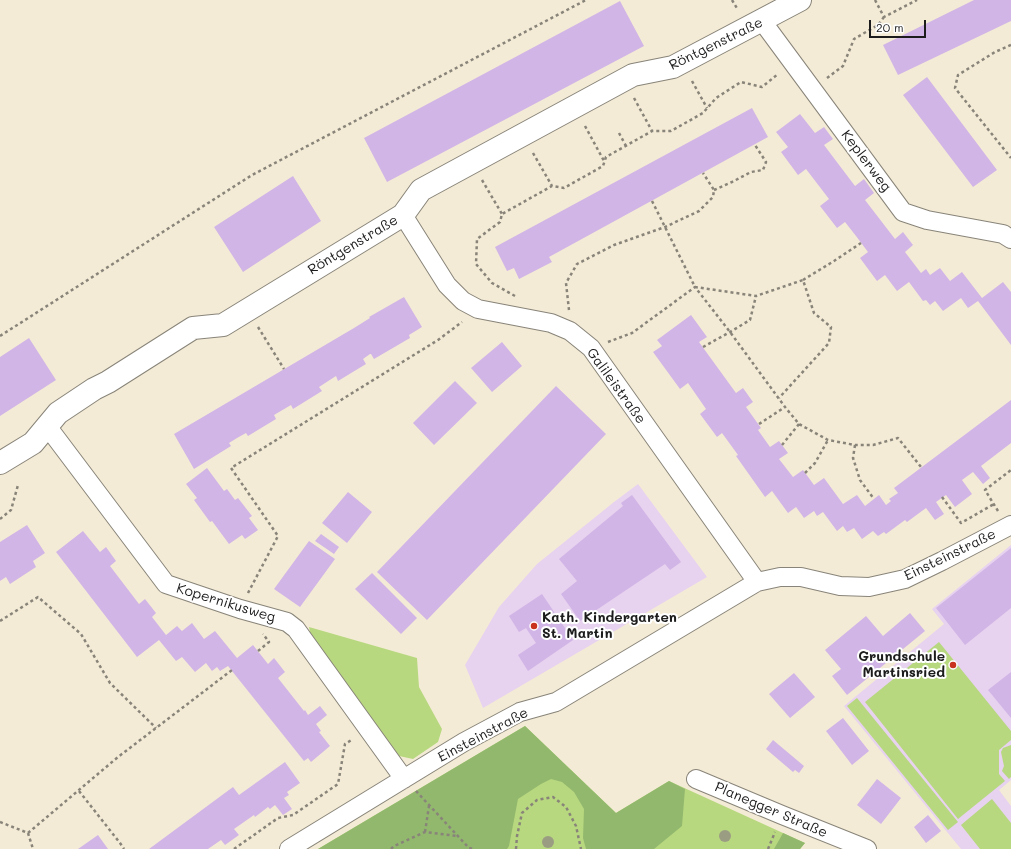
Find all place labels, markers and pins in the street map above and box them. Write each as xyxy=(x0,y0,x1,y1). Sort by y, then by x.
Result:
place label: Kath. Kindergarten St. Martin xyxy=(542,610,677,642)
marker: Kath. Kindergarten St. Martin xyxy=(529,621,539,631)
place label: Grundschule Martinsried xyxy=(858,649,945,682)
marker: Grundschule Martinsried xyxy=(948,660,958,670)

